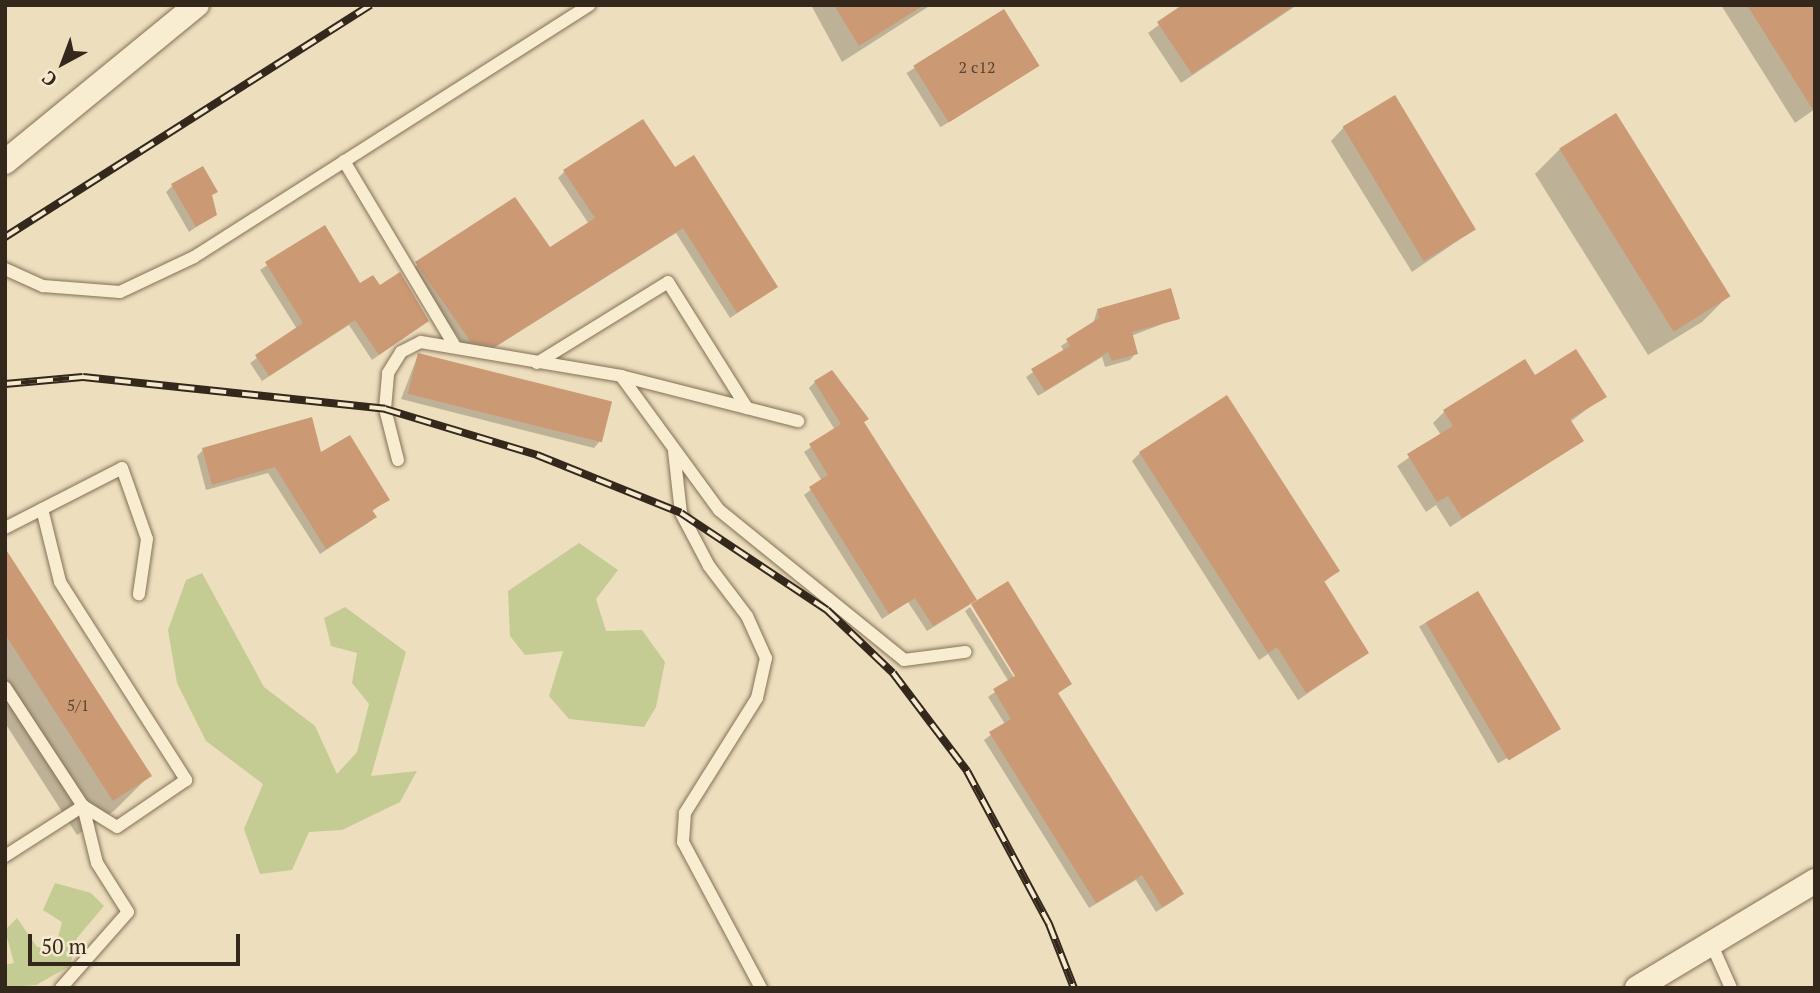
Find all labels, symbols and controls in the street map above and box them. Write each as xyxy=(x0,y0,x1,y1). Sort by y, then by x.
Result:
north arrow xyxy=(28,28,98,98)
house number: 2 с12 xyxy=(959,57,995,77)
text: С xyxy=(36,66,62,93)
house number: 5/1 xyxy=(67,695,89,715)
scale bar xyxy=(32,920,243,964)
text: 50 m xyxy=(41,932,87,960)

